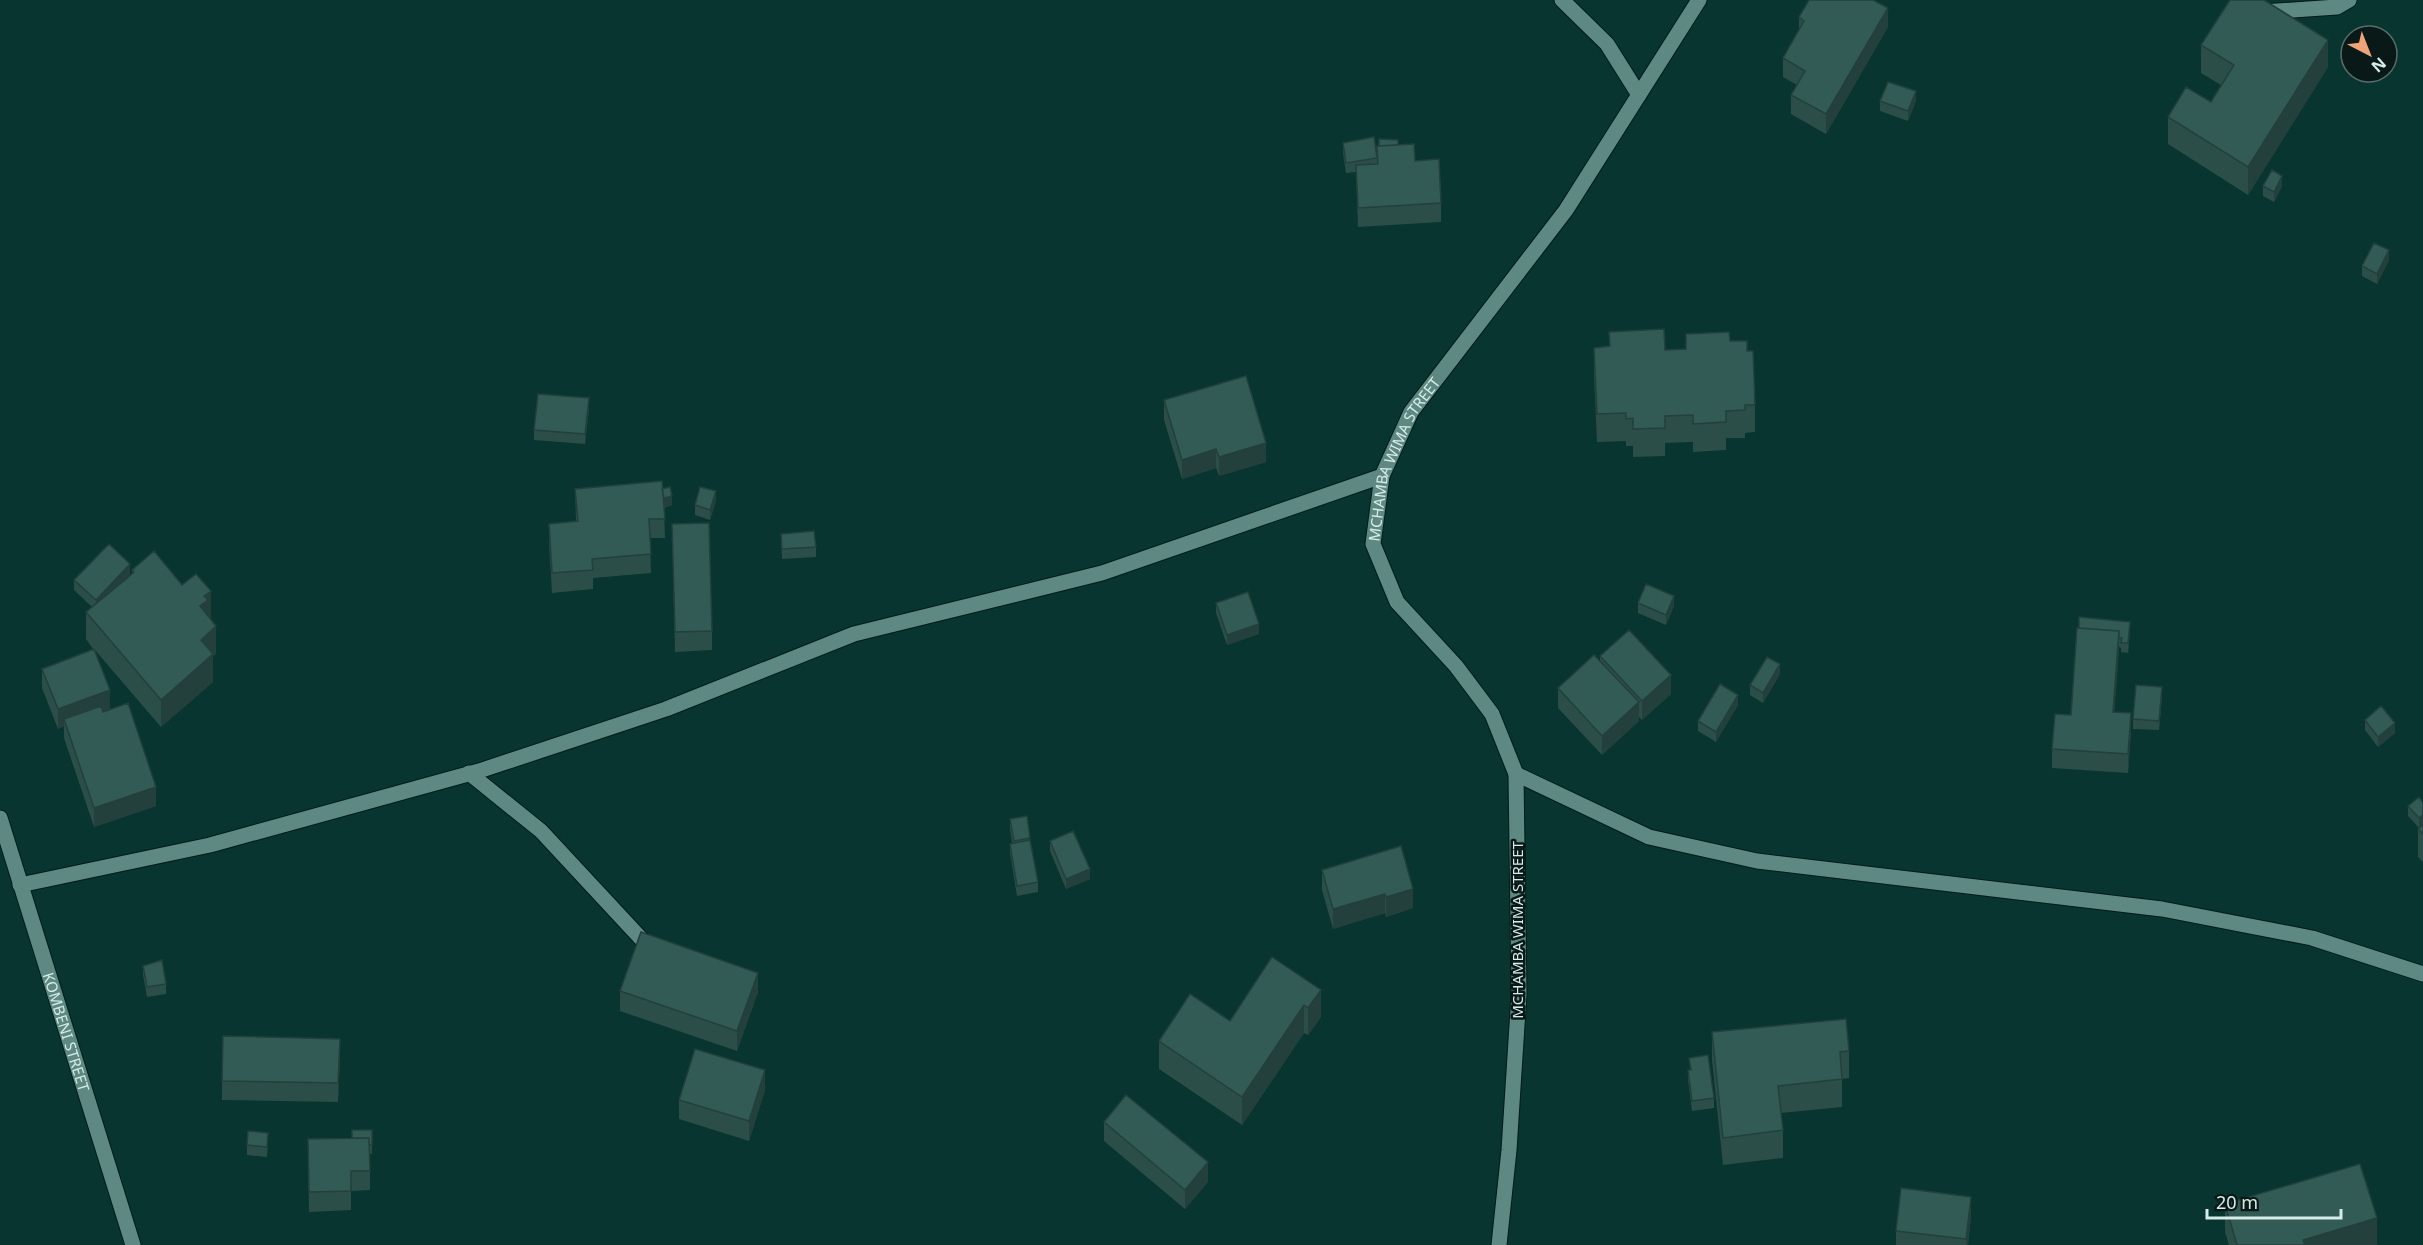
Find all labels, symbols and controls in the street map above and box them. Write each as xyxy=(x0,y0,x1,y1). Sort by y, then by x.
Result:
north arrow xyxy=(2339,24,2399,84)
text: N xyxy=(2367,53,2391,78)
street label: MCHAMBA WIMA STREET xyxy=(1363,372,1445,543)
street label: MCHAMBA WIMA STREET xyxy=(1507,841,1527,1019)
street label: KOMBENI STREET xyxy=(39,970,95,1095)
scale bar xyxy=(2207,1182,2340,1220)
text: 20 m xyxy=(2216,1190,2258,1214)

